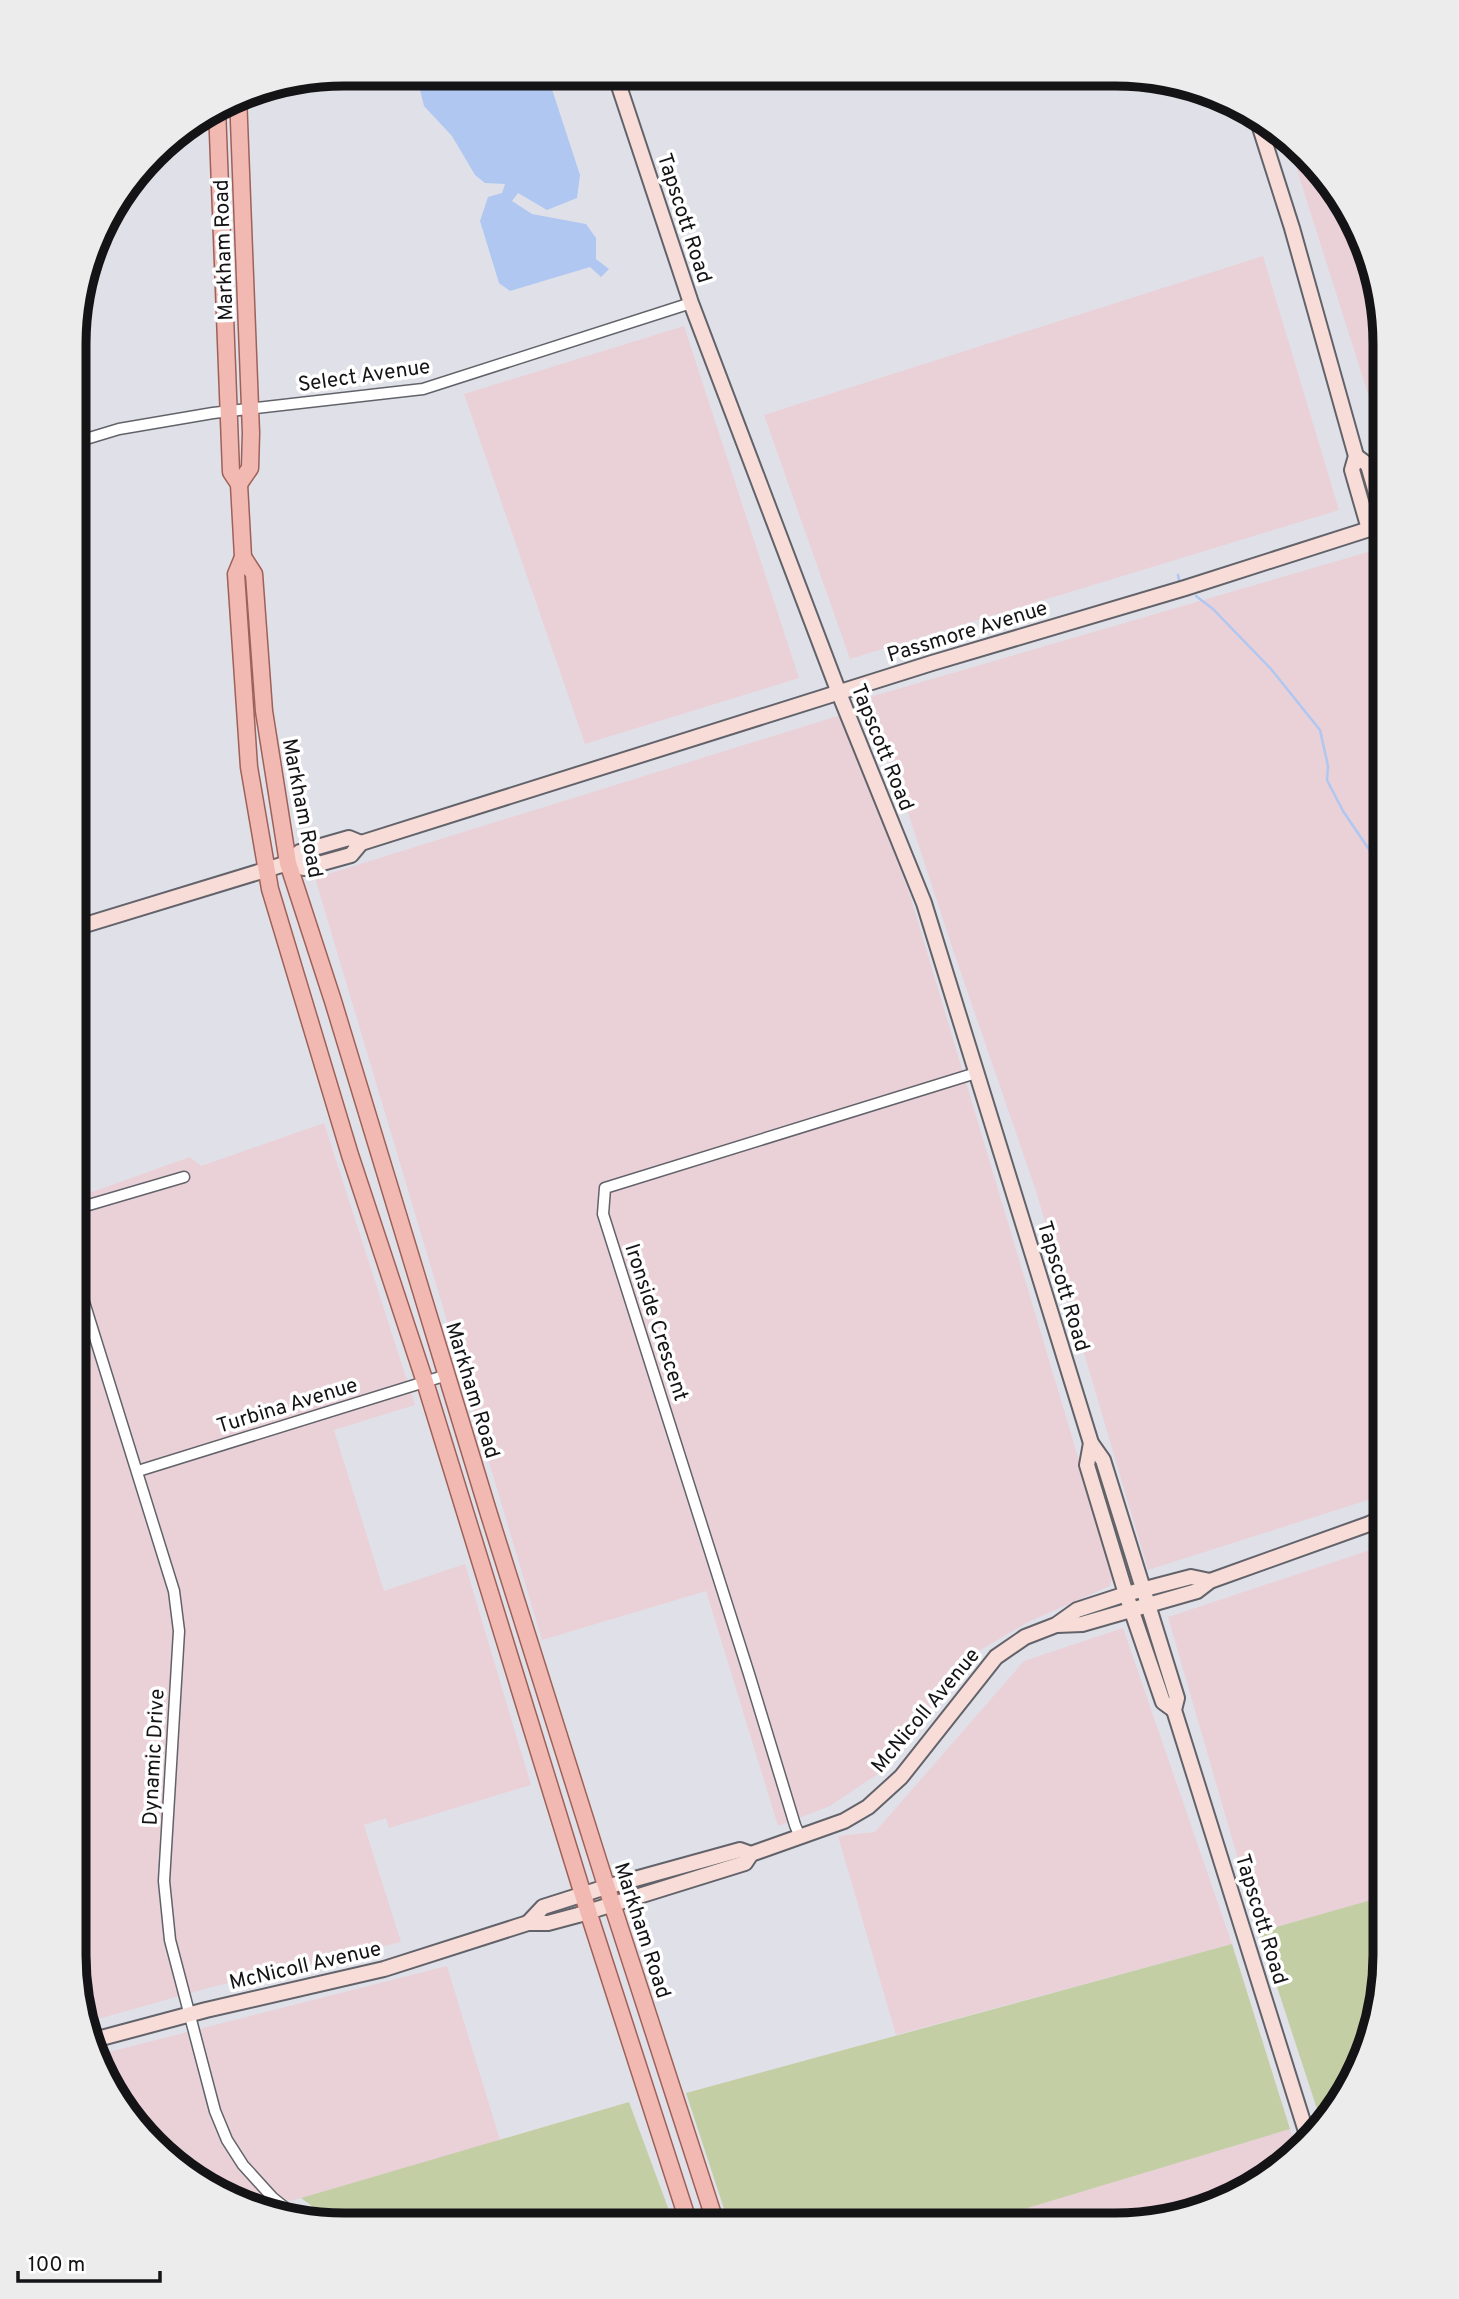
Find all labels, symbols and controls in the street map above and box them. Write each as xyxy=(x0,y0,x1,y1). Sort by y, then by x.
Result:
street label: Tapscott Road xyxy=(650,150,717,287)
street label: Markham Road xyxy=(209,179,240,321)
street label: Select Avenue xyxy=(296,354,432,399)
street label: Passmore Avenue xyxy=(884,595,1051,670)
street label: Tapscott Road xyxy=(844,680,919,815)
street label: Markham Road xyxy=(275,736,328,880)
street label: Tapscott Road xyxy=(1030,1218,1095,1355)
street label: Ironside Crescent xyxy=(617,1240,694,1405)
street label: Markham Road xyxy=(438,1319,505,1462)
street label: Turbina Avenue xyxy=(214,1372,361,1441)
street label: McNicoll Avenue xyxy=(866,1643,986,1779)
street label: Dynamic Drive xyxy=(137,1688,172,1826)
street label: Tapscott Road xyxy=(1228,1851,1293,1988)
street label: Markham Road xyxy=(607,1859,676,2002)
street label: McNicoll Avenue xyxy=(227,1936,384,1997)
scale bar xyxy=(18,2240,159,2284)
text: 100 m xyxy=(28,2252,85,2279)

